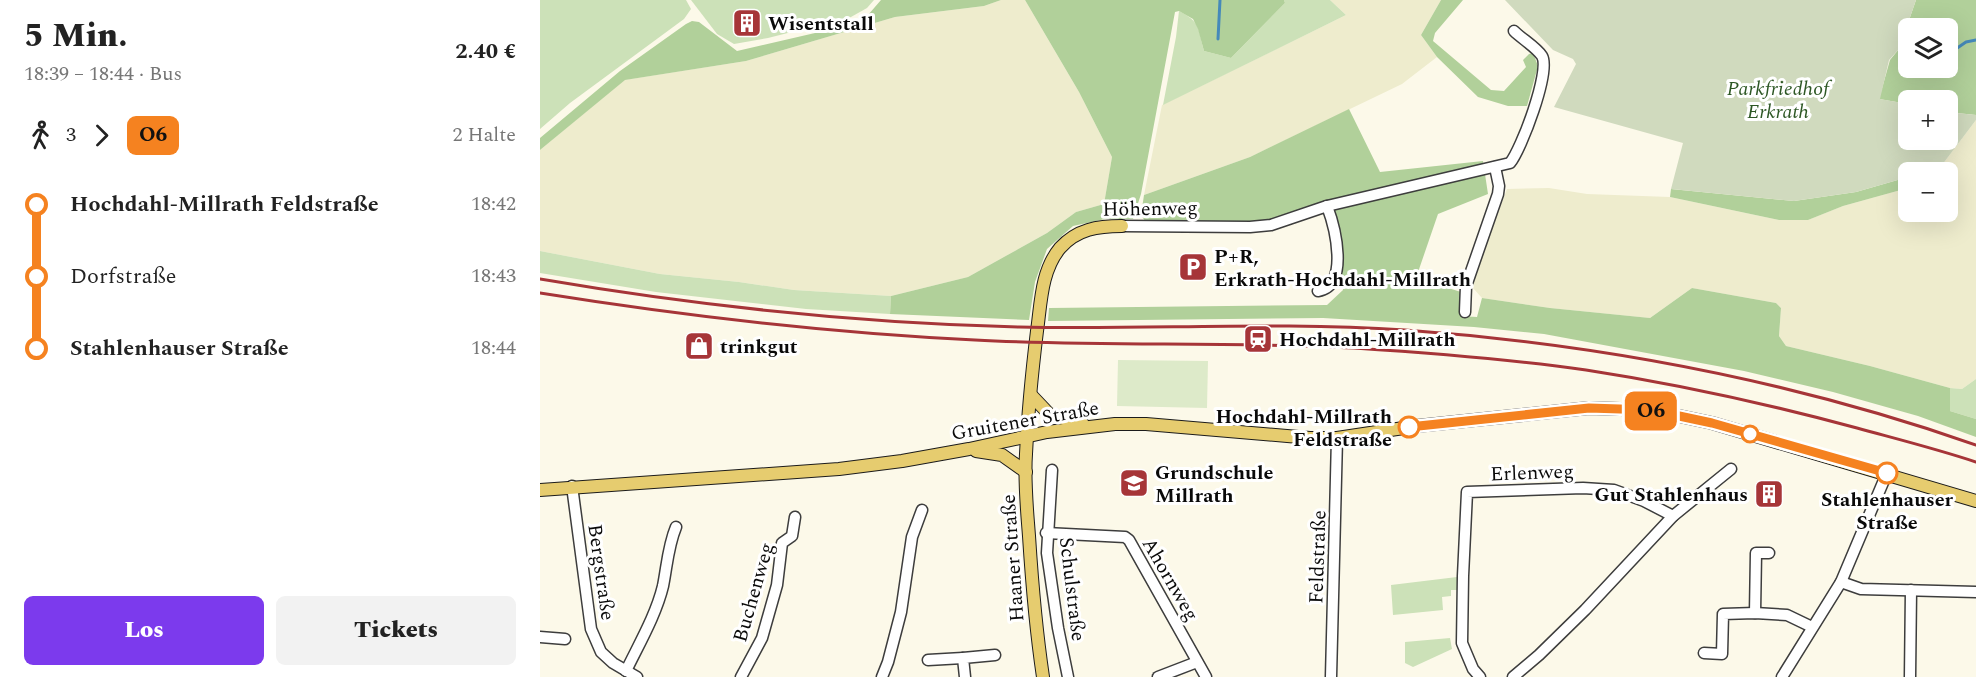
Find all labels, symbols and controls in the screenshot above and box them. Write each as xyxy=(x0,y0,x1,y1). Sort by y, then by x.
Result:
building icon: Wisentstall xyxy=(731,7,763,39)
place label: Wisentstall xyxy=(768,9,874,39)
text: 5 Min. xyxy=(24,11,128,61)
map controls xyxy=(1898,18,1958,222)
button: layers xyxy=(1898,18,1958,78)
text: 2.40 € xyxy=(455,35,516,68)
text: 18:39 – 18:44 · Bus xyxy=(24,59,182,89)
park label: Parkfriedhof Erkrath xyxy=(1727,74,1833,127)
button: + xyxy=(1898,90,1958,150)
icon: walk xyxy=(24,119,57,152)
icon: forward xyxy=(85,119,118,152)
text: O6 xyxy=(139,119,167,151)
text: 3 xyxy=(66,120,76,150)
text: 2 Halte xyxy=(452,120,516,150)
button: − xyxy=(1898,162,1958,222)
text: Hochdahl-Millrath Feldstraße xyxy=(70,188,379,221)
text: 18:42 xyxy=(471,189,516,219)
street label: Höhenweg xyxy=(1102,193,1198,225)
place label: P+R, Erkrath-Hochdahl-Millrath xyxy=(1214,242,1471,295)
parking icon: P+R, Erkrath-Hochdahl-Millrath xyxy=(1177,251,1209,283)
text: Dorfstraße xyxy=(70,260,176,293)
text: 18:43 xyxy=(471,261,516,291)
station icon: Hochdahl-Millrath xyxy=(1242,323,1274,355)
place label: Hochdahl-Millrath xyxy=(1279,325,1456,355)
shop icon: trinkgut xyxy=(683,330,715,362)
text: Stahlenhauser Straße xyxy=(70,332,289,365)
place label: trinkgut xyxy=(720,332,798,362)
text: 18:44 xyxy=(471,333,516,363)
line badge: O6 xyxy=(1624,392,1678,430)
street label: Gruitener Straße xyxy=(949,393,1101,449)
text: O6 xyxy=(1637,395,1665,427)
place label: Hochdahl-Millrath Feldstraße xyxy=(1215,402,1392,455)
marker: Hochdahl-Millrath Feldstraße xyxy=(1398,416,1420,438)
unlabelled marker xyxy=(1741,425,1759,443)
street label: Erlenweg xyxy=(1490,457,1574,489)
place label: Grundschule Millrath xyxy=(1155,458,1273,511)
marker: Stahlenhauser Straße xyxy=(1876,462,1898,484)
school or university icon: Grundschule Millrath xyxy=(1118,467,1150,499)
building icon: Gut Stahlenhaus xyxy=(1753,478,1785,510)
place label: Gut Stahlenhaus xyxy=(1595,480,1748,510)
place label: Stahlenhauser Straße xyxy=(1821,485,1954,538)
street label: Haaner Straße xyxy=(994,493,1032,623)
street label: Feldstraße xyxy=(1301,510,1335,604)
street label: Bergstraße xyxy=(579,522,623,622)
street label: Ahornweg xyxy=(1134,532,1206,627)
street label: Schulstraße xyxy=(1051,535,1093,643)
street label: Buchenweg xyxy=(725,539,782,646)
button: Los xyxy=(24,596,264,665)
button: Tickets xyxy=(276,596,516,665)

